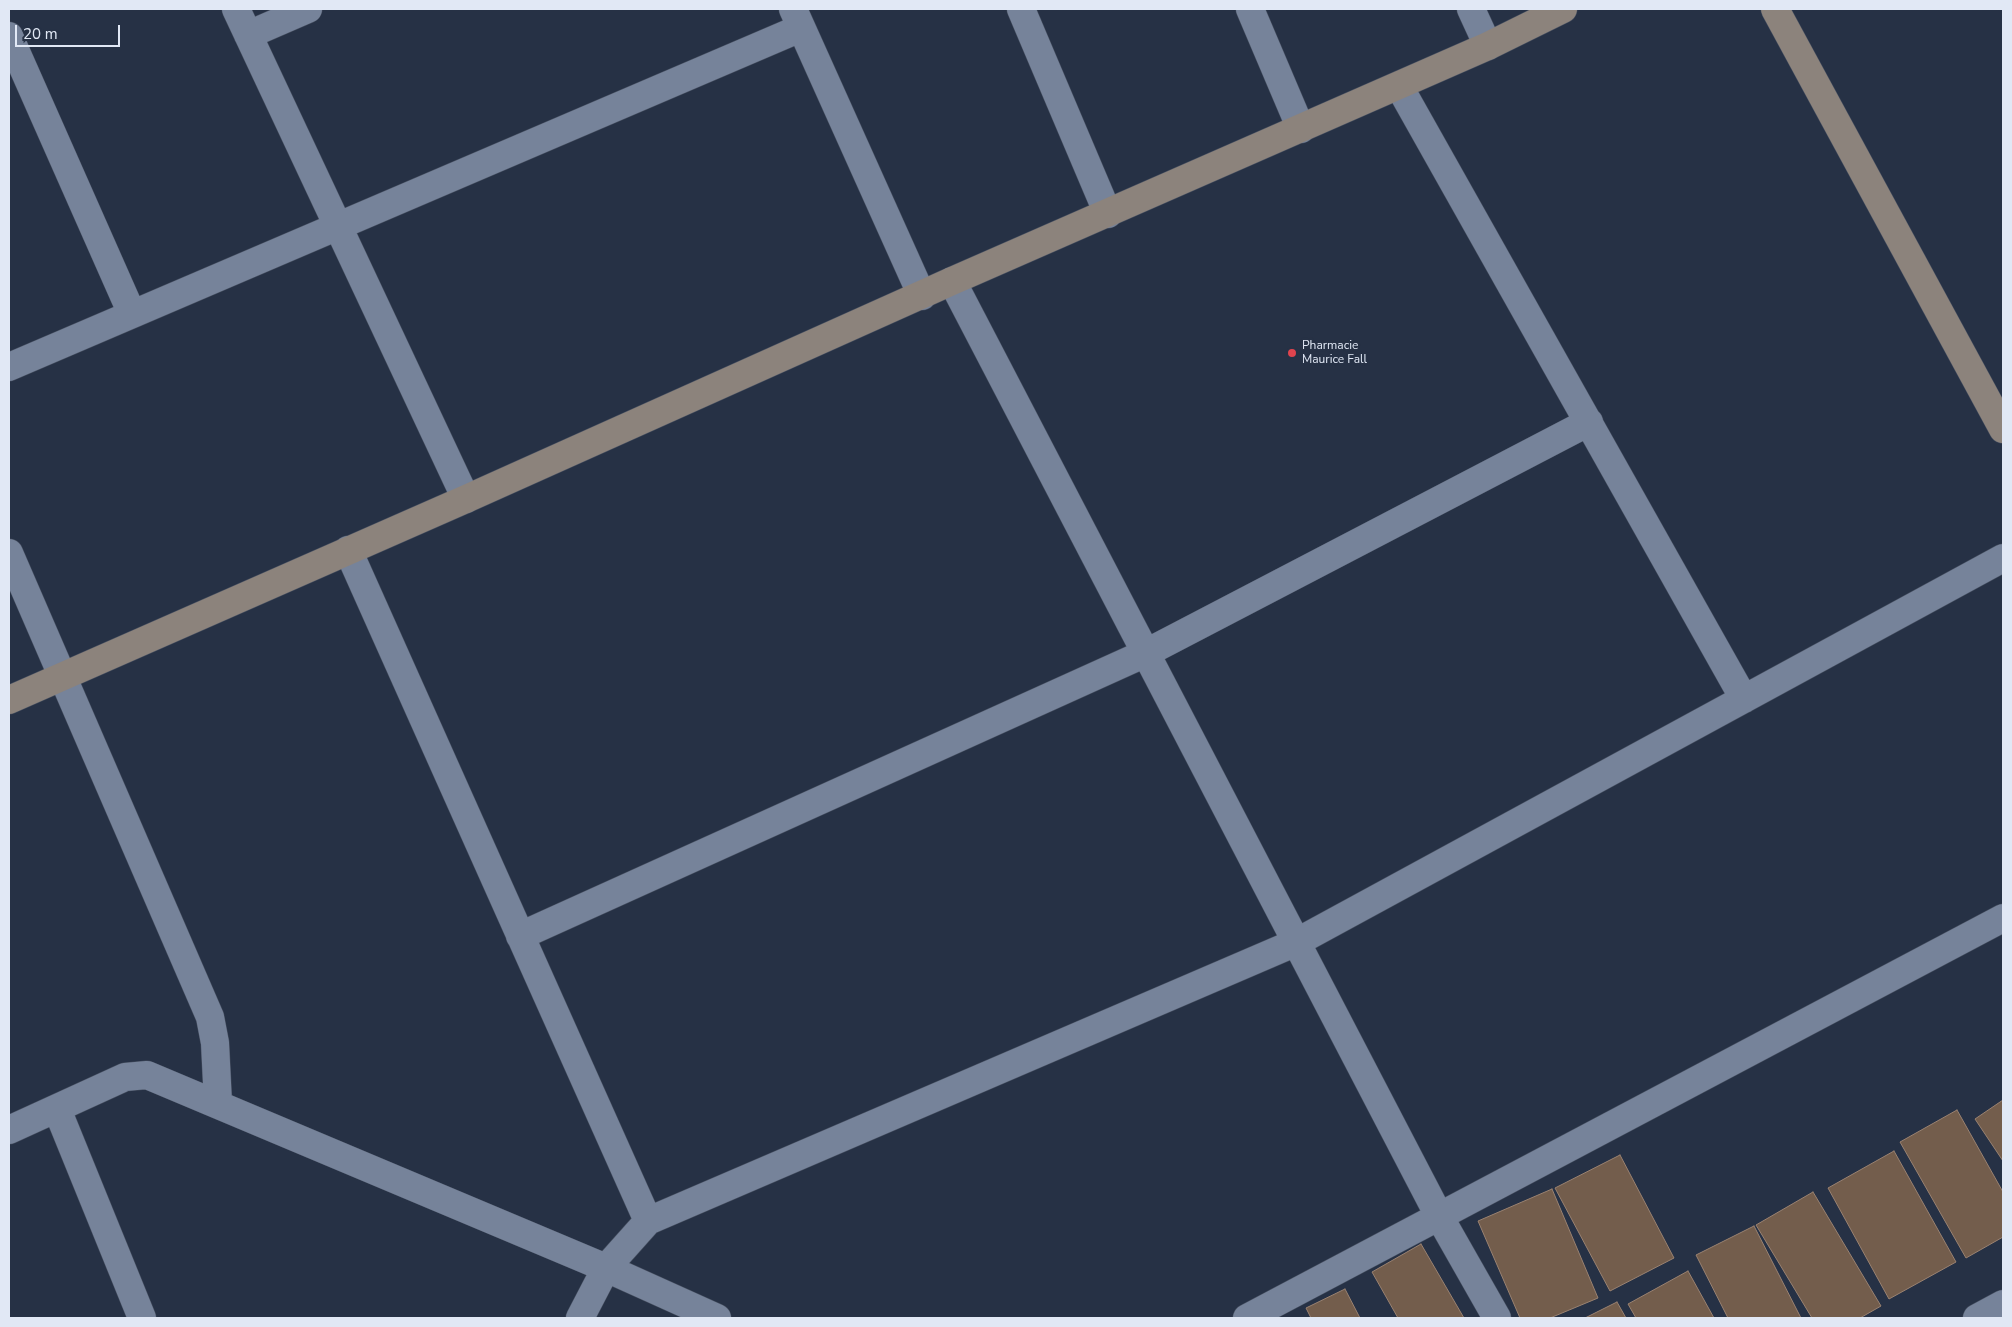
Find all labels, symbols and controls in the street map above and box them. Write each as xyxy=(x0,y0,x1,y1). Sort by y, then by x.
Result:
scale bar xyxy=(18,15,122,47)
text: 20 m xyxy=(23,24,58,44)
place label: Pharmacie Maurice Fall xyxy=(1302,339,1367,367)
marker: Pharmacie Maurice Fall xyxy=(1286,347,1298,359)

